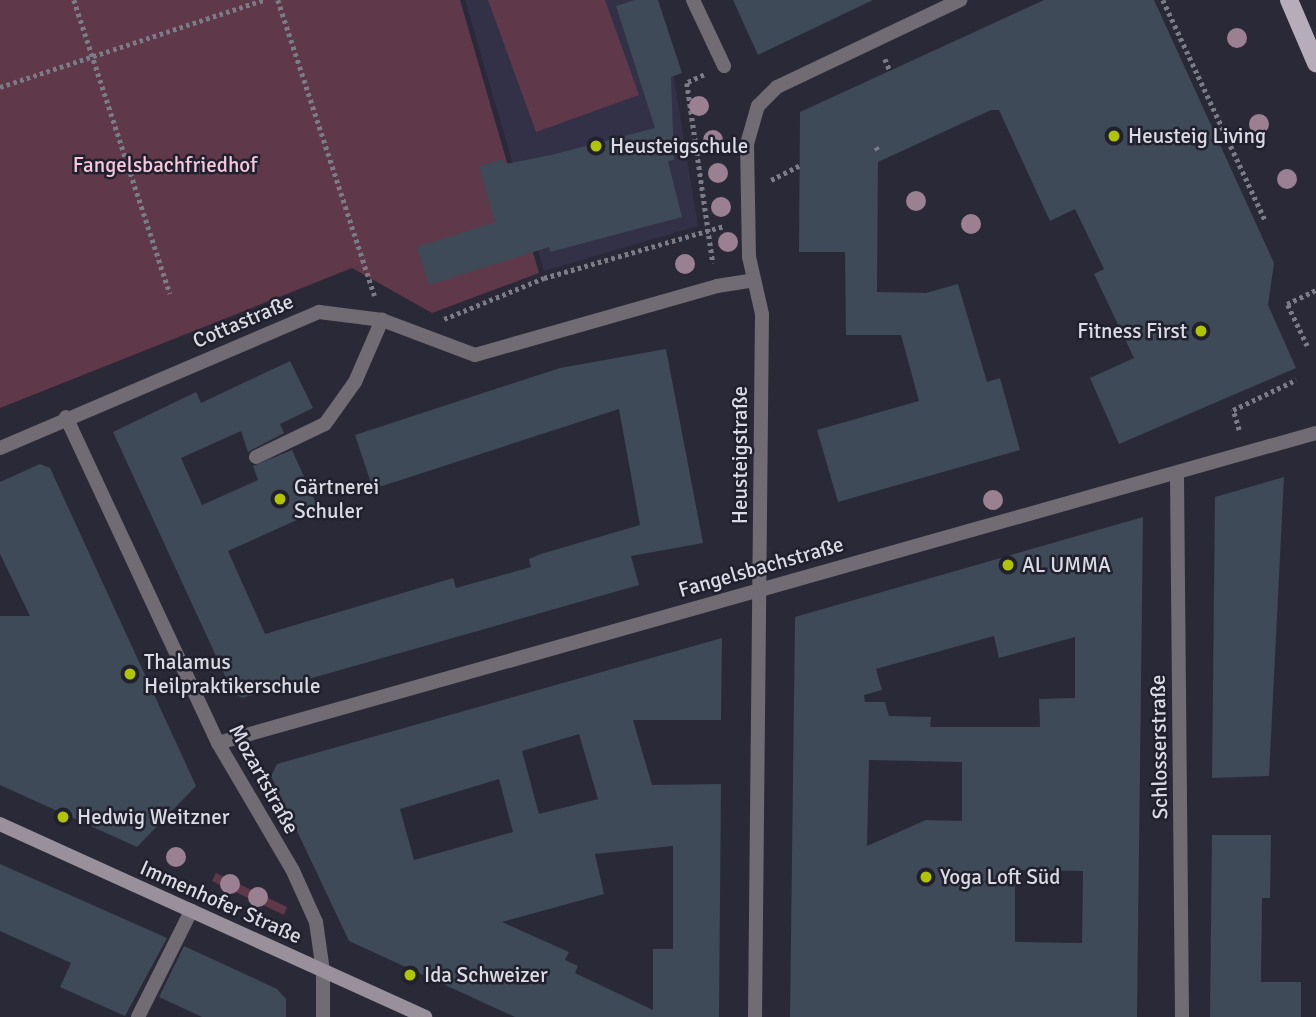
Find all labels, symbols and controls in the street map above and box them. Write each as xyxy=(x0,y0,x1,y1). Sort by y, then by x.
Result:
place label: Heusteig Living xyxy=(1128,123,1266,149)
marker: Heusteig Living xyxy=(1106,128,1122,144)
place label: Heusteigschule xyxy=(610,133,748,159)
marker: Heusteigschule xyxy=(588,138,604,154)
park label: Fangelsbachfriedhof xyxy=(73,152,257,178)
street label: Cottastraße xyxy=(189,288,297,354)
place label: Fitness First xyxy=(1077,318,1187,344)
marker: Fitness First xyxy=(1193,323,1209,339)
street label: Heusteigstraße xyxy=(727,386,753,524)
place label: Gärtnerei Schuler xyxy=(294,474,379,524)
marker: Gärtnerei Schuler xyxy=(272,491,288,507)
street label: Fangelsbachstraße xyxy=(675,531,847,603)
place label: AL UMMA xyxy=(1022,552,1111,578)
marker: AL UMMA xyxy=(1000,557,1016,573)
place label: Thalamus Heilpraktikerschule xyxy=(144,649,320,699)
marker: Thalamus Heilpraktikerschule xyxy=(122,666,138,682)
street label: Schlosserstraße xyxy=(1145,674,1173,820)
street label: Mozartstraße xyxy=(224,720,304,838)
place label: Hedwig Weitzner xyxy=(77,804,229,830)
marker: Hedwig Weitzner xyxy=(55,809,71,825)
street label: Immenhofer Straße xyxy=(136,855,306,949)
place label: Yoga Loft Süd xyxy=(940,864,1060,890)
marker: Yoga Loft Süd xyxy=(918,869,934,885)
place label: Ida Schweizer xyxy=(424,962,548,988)
marker: Ida Schweizer xyxy=(402,967,418,983)

